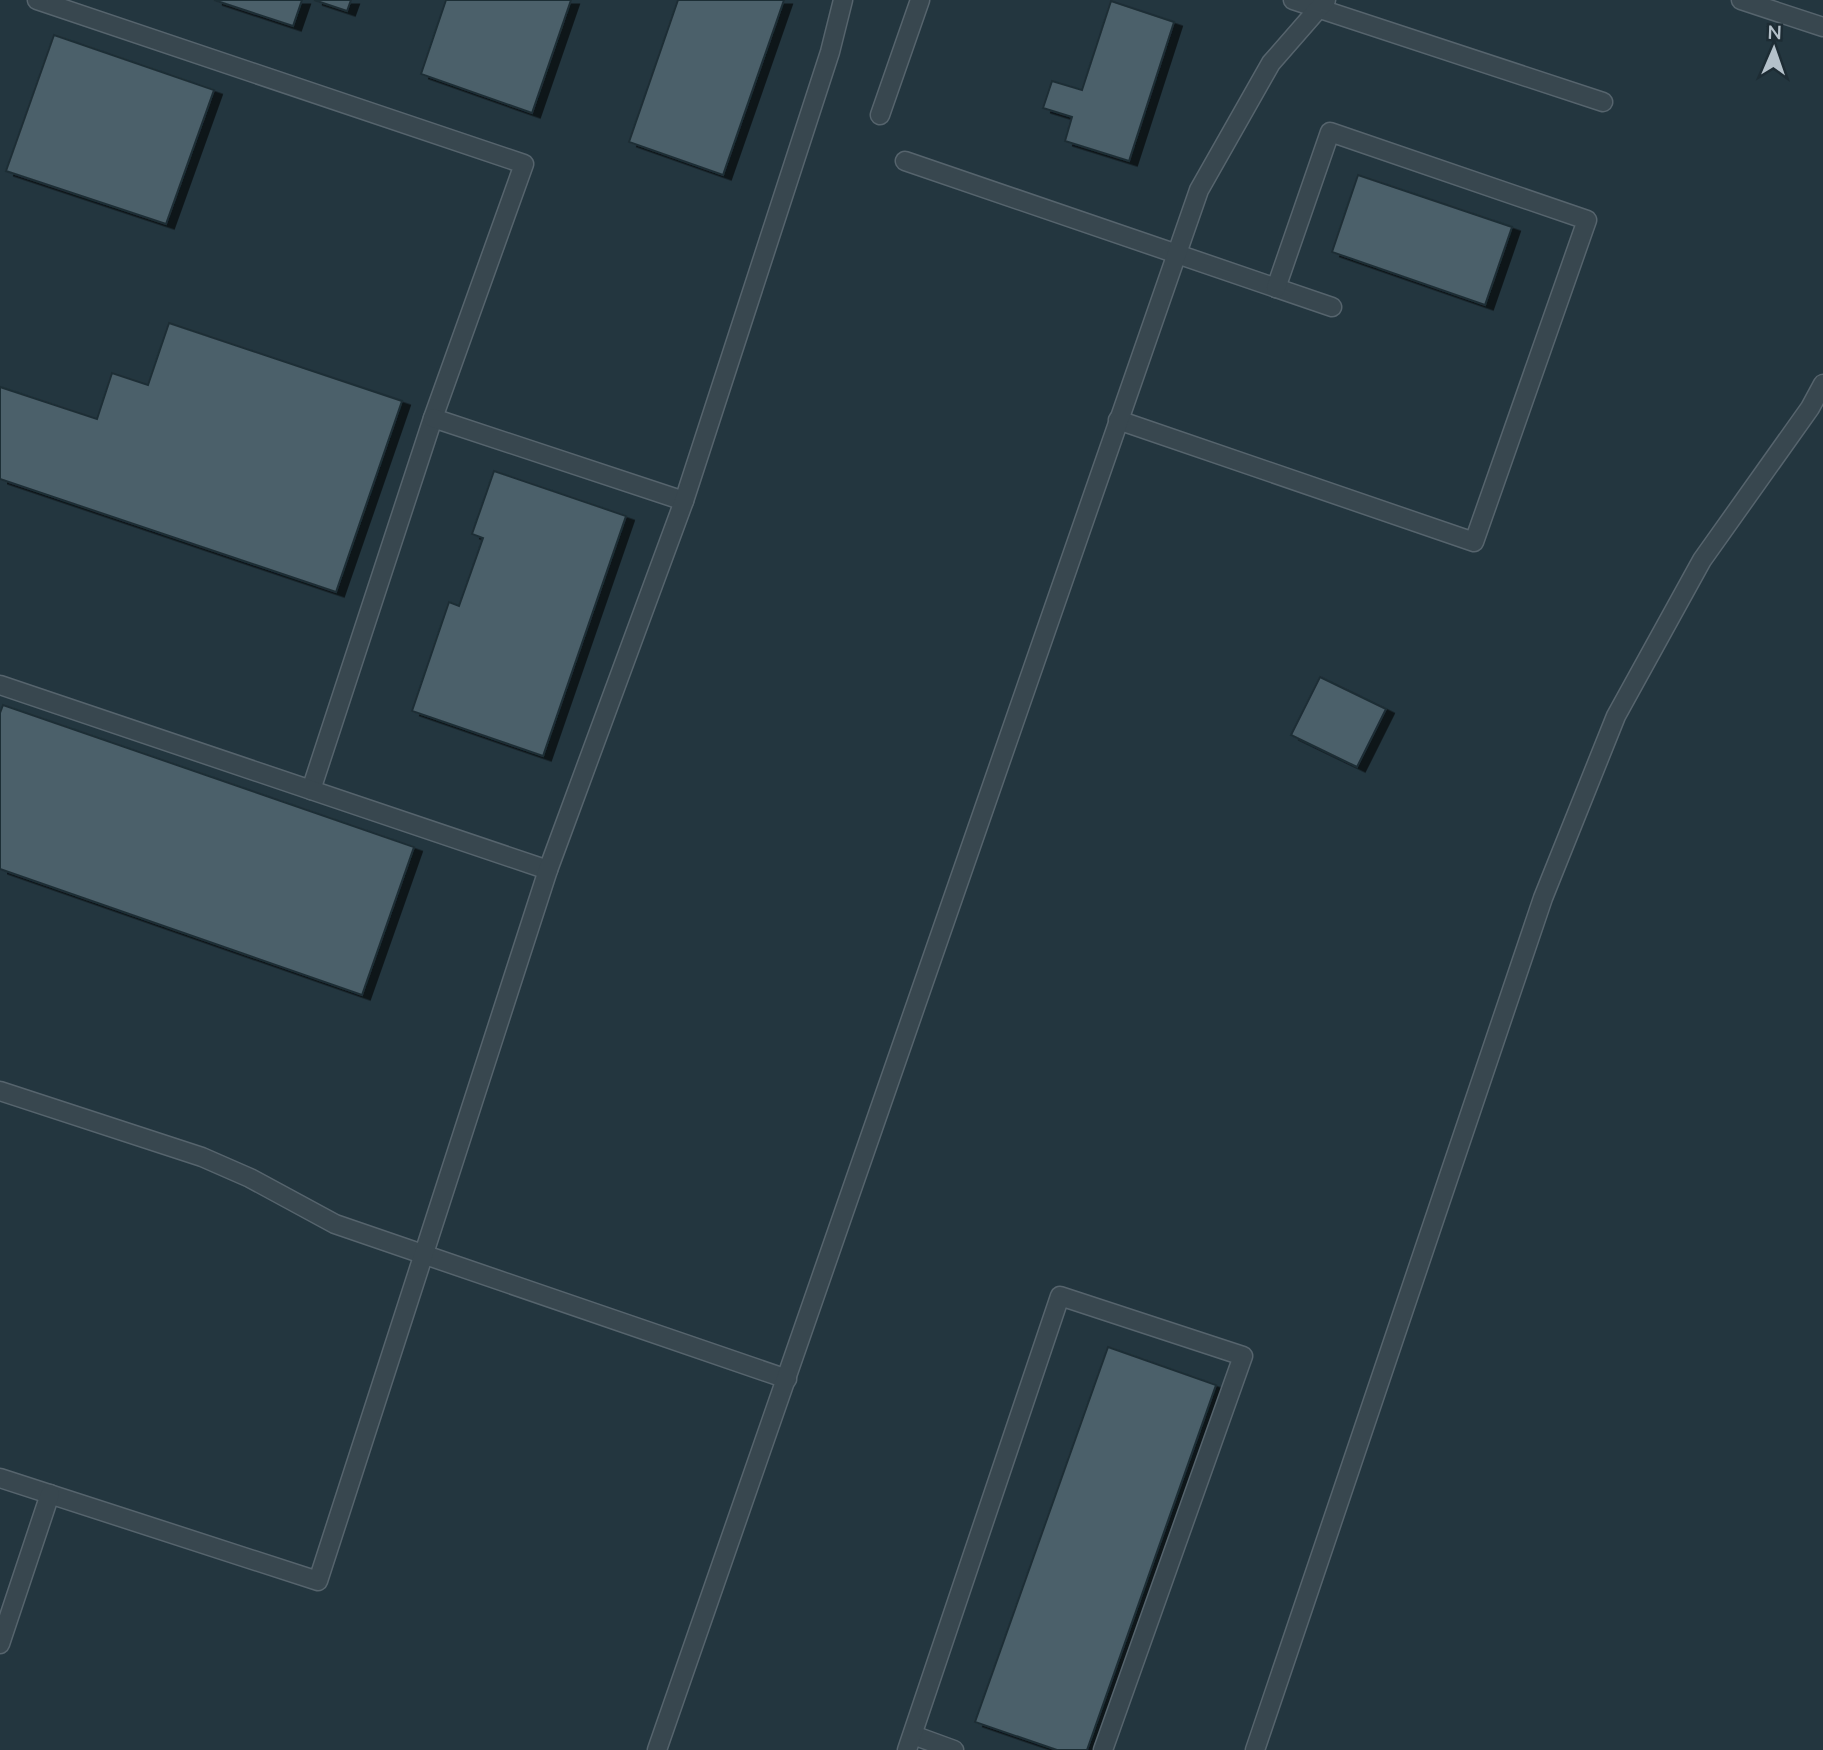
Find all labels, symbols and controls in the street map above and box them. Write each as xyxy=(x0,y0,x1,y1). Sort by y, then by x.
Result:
north arrow xyxy=(1739,14,1809,84)
text: N xyxy=(1767,20,1782,44)

